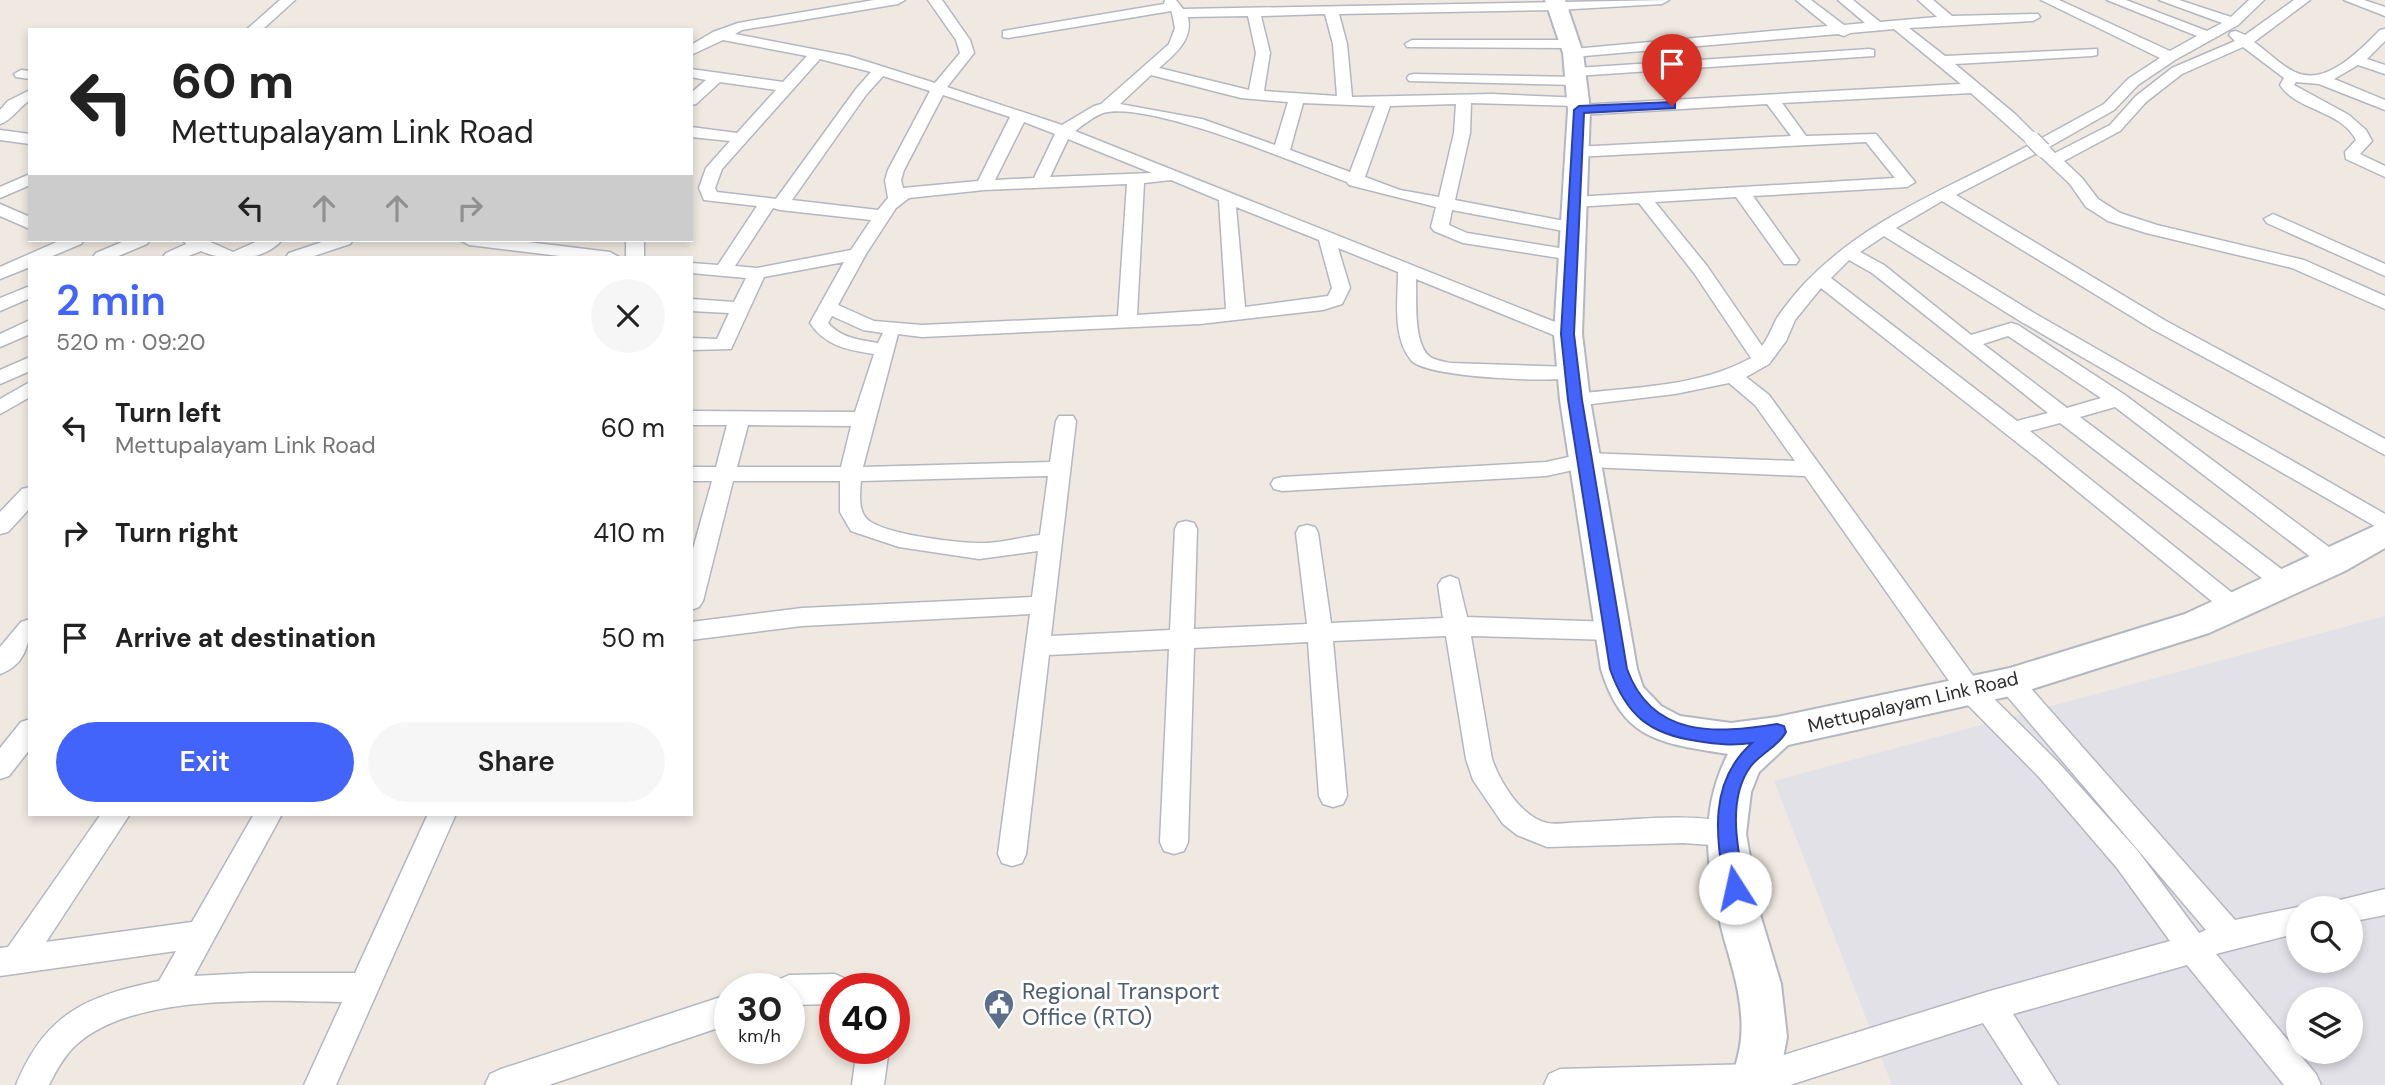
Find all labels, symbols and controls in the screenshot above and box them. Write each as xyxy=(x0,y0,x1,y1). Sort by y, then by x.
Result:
pin xyxy=(1642,34,1702,106)
icon: arrive xyxy=(1653,45,1691,83)
text: 60 m xyxy=(171,49,294,113)
icon: left xyxy=(56,56,147,147)
text: Mettupalayam Link Road xyxy=(171,111,534,153)
icon: left xyxy=(232,189,270,227)
icon: ahead xyxy=(305,189,343,227)
icon: ahead xyxy=(378,189,416,227)
icon: right xyxy=(451,189,489,227)
text: 2 min xyxy=(56,273,166,328)
button: close xyxy=(591,279,665,353)
text: 520 m · 09:20 xyxy=(56,327,205,357)
text: Turn left xyxy=(115,396,222,430)
icon: left xyxy=(56,409,94,447)
text: 60 m xyxy=(601,411,665,445)
text: Mettupalayam Link Road xyxy=(115,430,376,460)
icon: right xyxy=(56,514,94,552)
text: Turn right xyxy=(115,516,239,550)
text: 410 m xyxy=(593,516,665,550)
icon: arrive xyxy=(56,619,94,657)
text: Arrive at destination xyxy=(115,621,376,655)
text: 50 m xyxy=(601,621,665,655)
street label: Mettupalayam Link Road xyxy=(1805,666,2021,738)
button: Exit xyxy=(56,722,354,802)
button: Share xyxy=(368,722,665,802)
position arrow xyxy=(1698,851,1772,925)
map controls xyxy=(2286,896,2363,1064)
button: search xyxy=(2286,896,2363,973)
speed limit sign: 40 xyxy=(819,973,910,1064)
place label: Regional Transport Office (RTO) xyxy=(1022,976,1220,1032)
text: 30 xyxy=(737,986,782,1032)
public building icon: Regional Transport Office (RTO) xyxy=(982,987,1016,1031)
button: layers xyxy=(2286,987,2363,1064)
text: km/h xyxy=(738,1024,781,1048)

